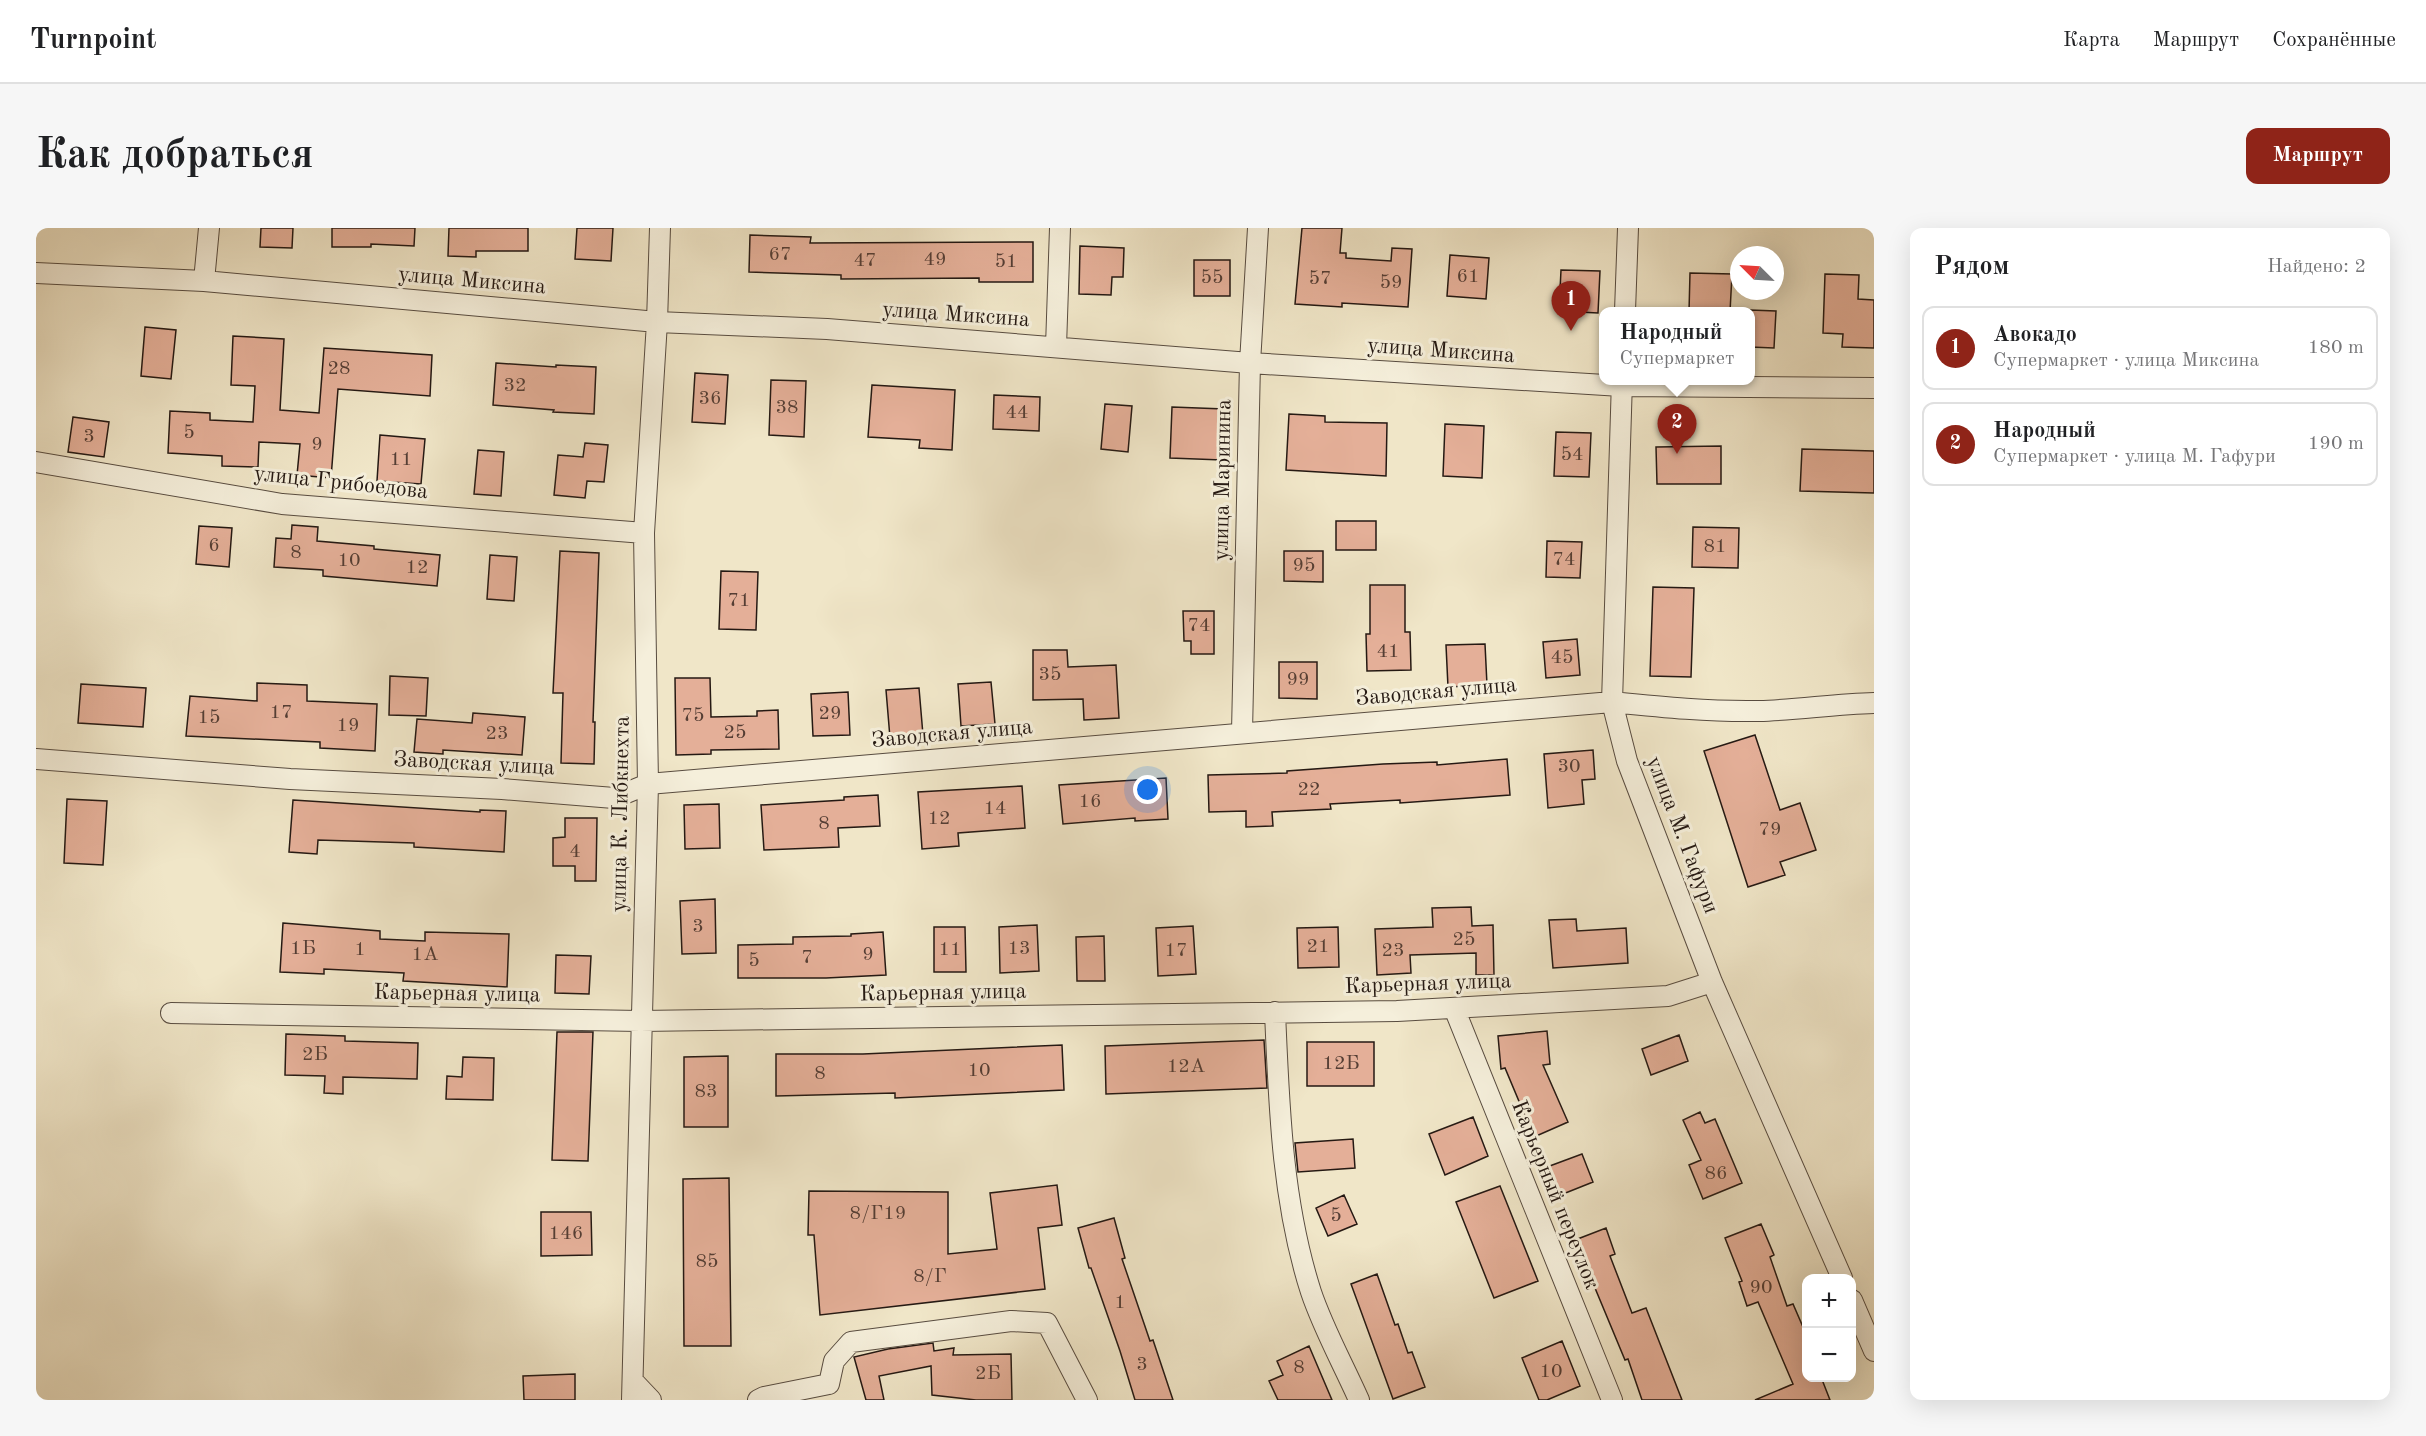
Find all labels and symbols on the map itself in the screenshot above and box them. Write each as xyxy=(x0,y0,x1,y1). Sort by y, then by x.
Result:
house number: 67 xyxy=(768,245,792,265)
north arrow xyxy=(1730,246,1784,300)
house number: 49 xyxy=(923,250,947,270)
house number: 47 xyxy=(853,251,877,271)
house number: 51 xyxy=(994,252,1018,272)
street label: улица Миксина xyxy=(397,264,547,298)
house number: 61 xyxy=(1456,267,1480,287)
house number: 55 xyxy=(1200,268,1224,288)
house number: 57 xyxy=(1308,269,1332,289)
house number: 59 xyxy=(1379,273,1403,293)
pin: 1 xyxy=(1552,282,1591,331)
street label: улица Миксина xyxy=(881,299,1031,331)
street label: улица Миксина xyxy=(1366,335,1516,367)
house number: 28 xyxy=(327,359,351,379)
house number: 32 xyxy=(503,376,527,396)
house number: 36 xyxy=(698,389,722,409)
house number: 38 xyxy=(775,398,799,418)
street label: улица Маринина xyxy=(1211,399,1235,561)
house number: 44 xyxy=(1005,403,1029,423)
pin: 2 xyxy=(1658,404,1696,454)
house number: 5 xyxy=(183,423,195,443)
house number: 3 xyxy=(83,427,95,447)
house number: 9 xyxy=(311,435,323,455)
house number: 54 xyxy=(1560,445,1584,465)
house number: 11 xyxy=(389,450,413,470)
street label: улица Грибоедова xyxy=(253,463,429,503)
house number: 6 xyxy=(208,536,220,556)
house number: 81 xyxy=(1703,537,1727,557)
house number: 8 xyxy=(290,543,302,563)
house number: 74 xyxy=(1552,550,1576,570)
house number: 10 xyxy=(337,551,361,571)
house number: 95 xyxy=(1292,556,1316,576)
house number: 12 xyxy=(405,558,429,578)
house number: 71 xyxy=(727,591,751,611)
house number: 74 xyxy=(1187,616,1211,636)
house number: 41 xyxy=(1376,642,1400,662)
house number: 45 xyxy=(1550,648,1574,668)
house number: 35 xyxy=(1038,665,1062,685)
house number: 99 xyxy=(1286,670,1310,690)
street label: Заводская улица xyxy=(1355,674,1518,710)
house number: 17 xyxy=(269,703,293,723)
house number: 29 xyxy=(818,704,842,724)
house number: 75 xyxy=(681,706,705,726)
house number: 15 xyxy=(197,708,221,728)
street label: улица К. Либкнехта xyxy=(608,715,634,912)
house number: 19 xyxy=(336,716,360,736)
street label: Заводская улица xyxy=(871,716,1034,752)
house number: 25 xyxy=(723,723,747,743)
house number: 23 xyxy=(485,724,509,744)
street label: Заводская улица xyxy=(393,749,555,779)
street label: улица М. Гафури xyxy=(1642,754,1722,916)
house number: 30 xyxy=(1557,757,1581,777)
your location xyxy=(1133,775,1162,804)
house number: 22 xyxy=(1297,780,1321,800)
house number: 16 xyxy=(1078,792,1102,812)
house number: 14 xyxy=(983,799,1007,819)
house number: 12 xyxy=(927,809,951,829)
house number: 8 xyxy=(818,814,830,834)
house number: 79 xyxy=(1758,820,1782,840)
house number: 4 xyxy=(569,842,581,862)
house number: 3 xyxy=(692,917,704,937)
house number: 25 xyxy=(1452,930,1476,950)
house number: 21 xyxy=(1306,937,1330,957)
house number: 1Б xyxy=(290,939,316,959)
house number: 13 xyxy=(1007,939,1031,959)
house number: 1 xyxy=(354,940,366,960)
house number: 11 xyxy=(938,940,962,960)
house number: 17 xyxy=(1164,941,1188,961)
house number: 23 xyxy=(1381,941,1405,961)
house number: 1А xyxy=(412,945,438,965)
house number: 9 xyxy=(862,945,874,965)
house number: 7 xyxy=(801,948,813,968)
house number: 5 xyxy=(748,951,760,971)
street label: Карьерная улица xyxy=(1344,970,1512,998)
street label: Карьерная улица xyxy=(859,981,1027,1005)
street label: Карьерная улица xyxy=(373,982,541,1006)
house number: 2Б xyxy=(302,1045,328,1065)
house number: 12Б xyxy=(1322,1054,1360,1074)
house number: 12А xyxy=(1167,1057,1205,1077)
house number: 10 xyxy=(967,1061,991,1081)
house number: 8 xyxy=(814,1064,826,1084)
house number: 83 xyxy=(694,1082,718,1102)
street label: Карьерный переулок xyxy=(1507,1097,1603,1293)
house number: 86 xyxy=(1704,1164,1728,1184)
house number: 8/Г19 xyxy=(850,1204,906,1224)
house number: 5 xyxy=(1330,1206,1342,1226)
house number: 146 xyxy=(549,1224,583,1244)
house number: 85 xyxy=(695,1252,719,1272)
house number: 8/Г xyxy=(913,1267,947,1287)
house number: 90 xyxy=(1749,1278,1773,1298)
house number: 1 xyxy=(1114,1293,1126,1313)
house number: 3 xyxy=(1136,1355,1148,1375)
house number: 8 xyxy=(1293,1358,1305,1378)
house number: 10 xyxy=(1539,1362,1563,1382)
house number: 2Б xyxy=(975,1364,1001,1384)

